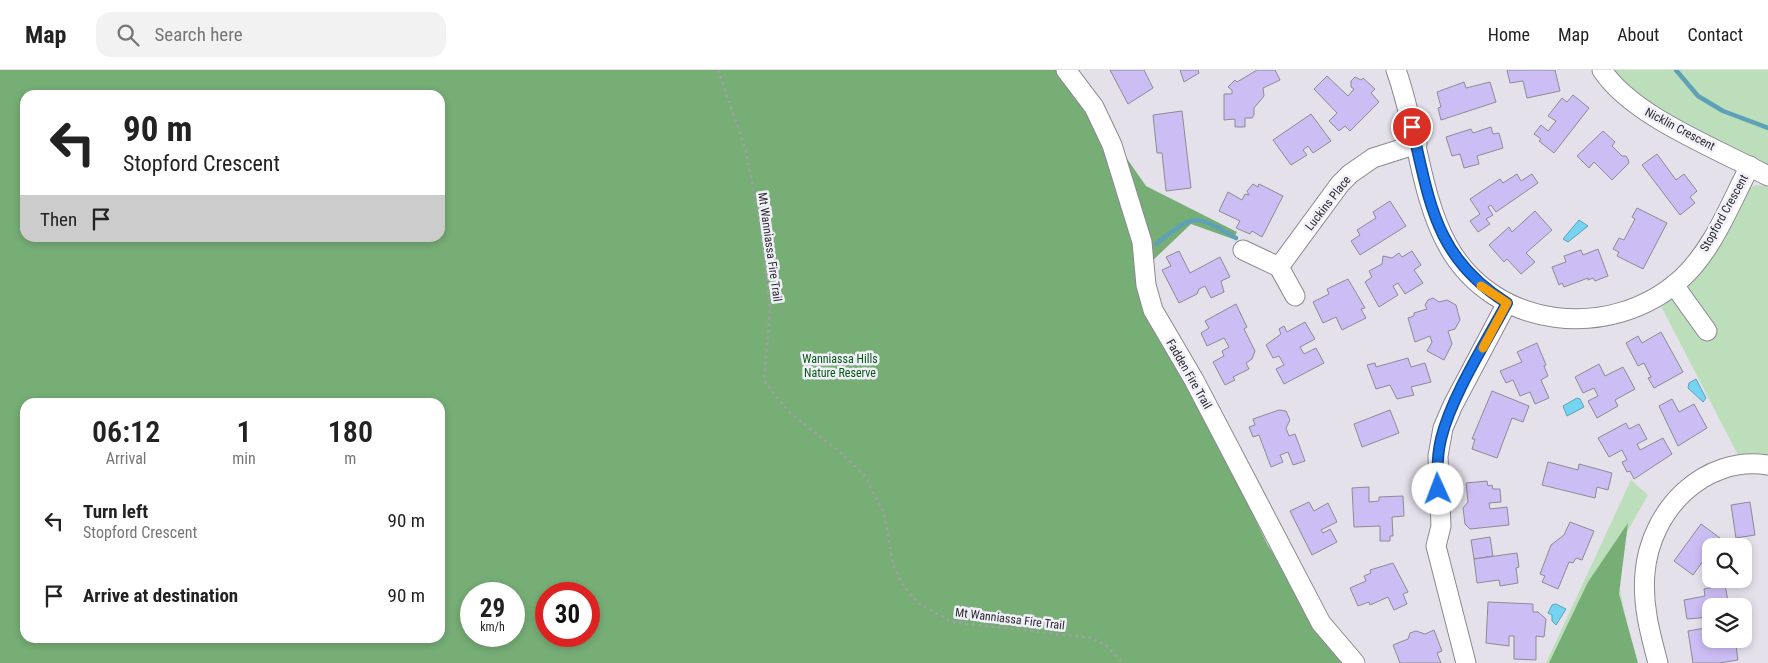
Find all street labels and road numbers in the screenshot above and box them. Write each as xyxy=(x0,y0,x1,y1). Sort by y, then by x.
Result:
street label: Nicklin Crescent xyxy=(1643,105,1718,154)
street label: Stopford Crescent xyxy=(1697,172,1751,254)
street label: Luckins Place xyxy=(1302,173,1354,233)
street label: Mt Wanniassa Fire Trail xyxy=(755,191,785,303)
street label: Fadden Fire Trail xyxy=(1163,337,1215,411)
street label: Mt Wanniassa Fire Trail xyxy=(954,605,1066,633)

